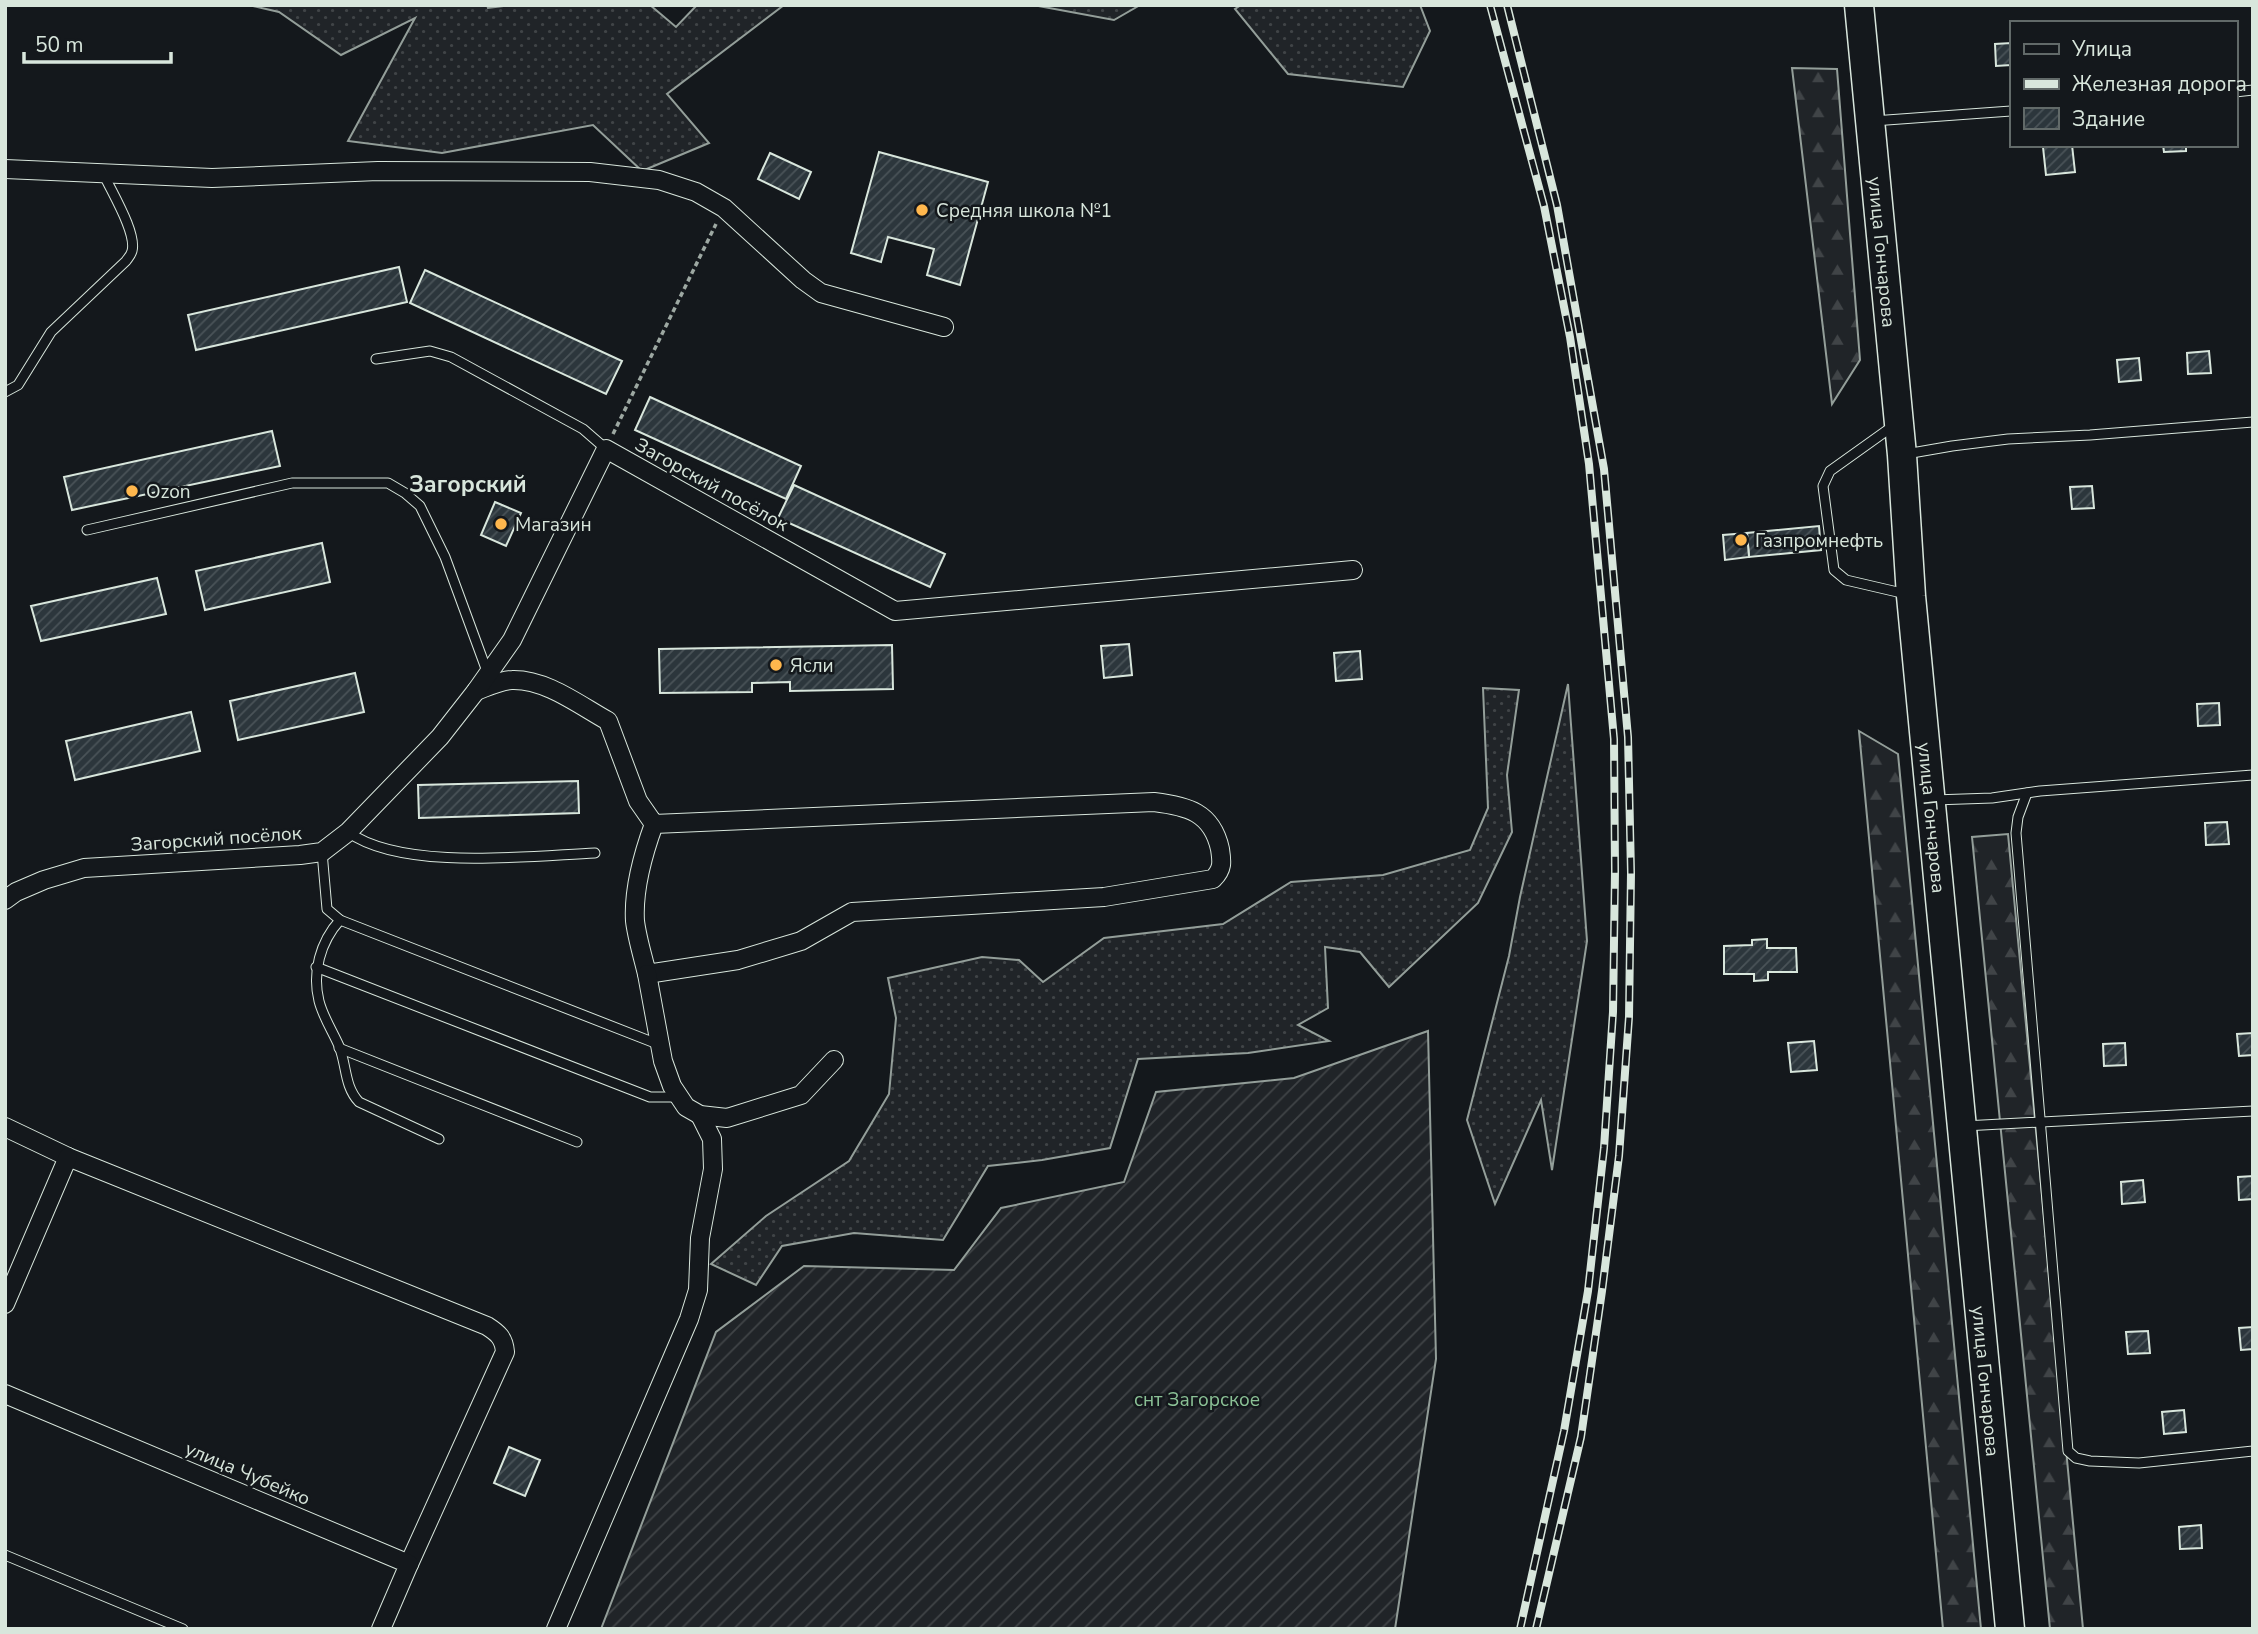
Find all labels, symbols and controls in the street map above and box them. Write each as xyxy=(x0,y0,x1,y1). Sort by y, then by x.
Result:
scale bar xyxy=(24,21,172,65)
legend xyxy=(2010,21,2237,147)
text: 50 m xyxy=(35,31,84,59)
text: Улица xyxy=(2071,35,2132,63)
text: Железная дорога xyxy=(2072,70,2247,98)
text: Здание xyxy=(2072,105,2145,133)
street label: улица Гончарова xyxy=(1861,175,1902,329)
place label: Средняя школа №1 xyxy=(936,198,1112,224)
marker: Средняя школа №1 xyxy=(914,202,930,218)
street label: Загорский посёлок xyxy=(630,432,793,538)
district label: Загорский xyxy=(409,469,527,500)
place label: Ozon xyxy=(146,479,191,505)
marker: Ozon xyxy=(124,483,140,499)
place label: Магазин xyxy=(515,512,592,538)
marker: Магазин xyxy=(493,516,509,532)
place label: Газпромнефть xyxy=(1755,528,1883,554)
marker: Газпромнефть xyxy=(1733,532,1749,548)
place label: Ясли xyxy=(790,653,834,679)
marker: Ясли xyxy=(768,657,784,673)
street label: улица Гончарова xyxy=(1911,741,1951,894)
street label: Загорский посёлок xyxy=(130,820,303,858)
street label: улица Гончарова xyxy=(1965,1305,2005,1458)
park label: снт Загорское xyxy=(1134,1387,1260,1413)
street label: улица Чубейко xyxy=(181,1436,314,1512)

